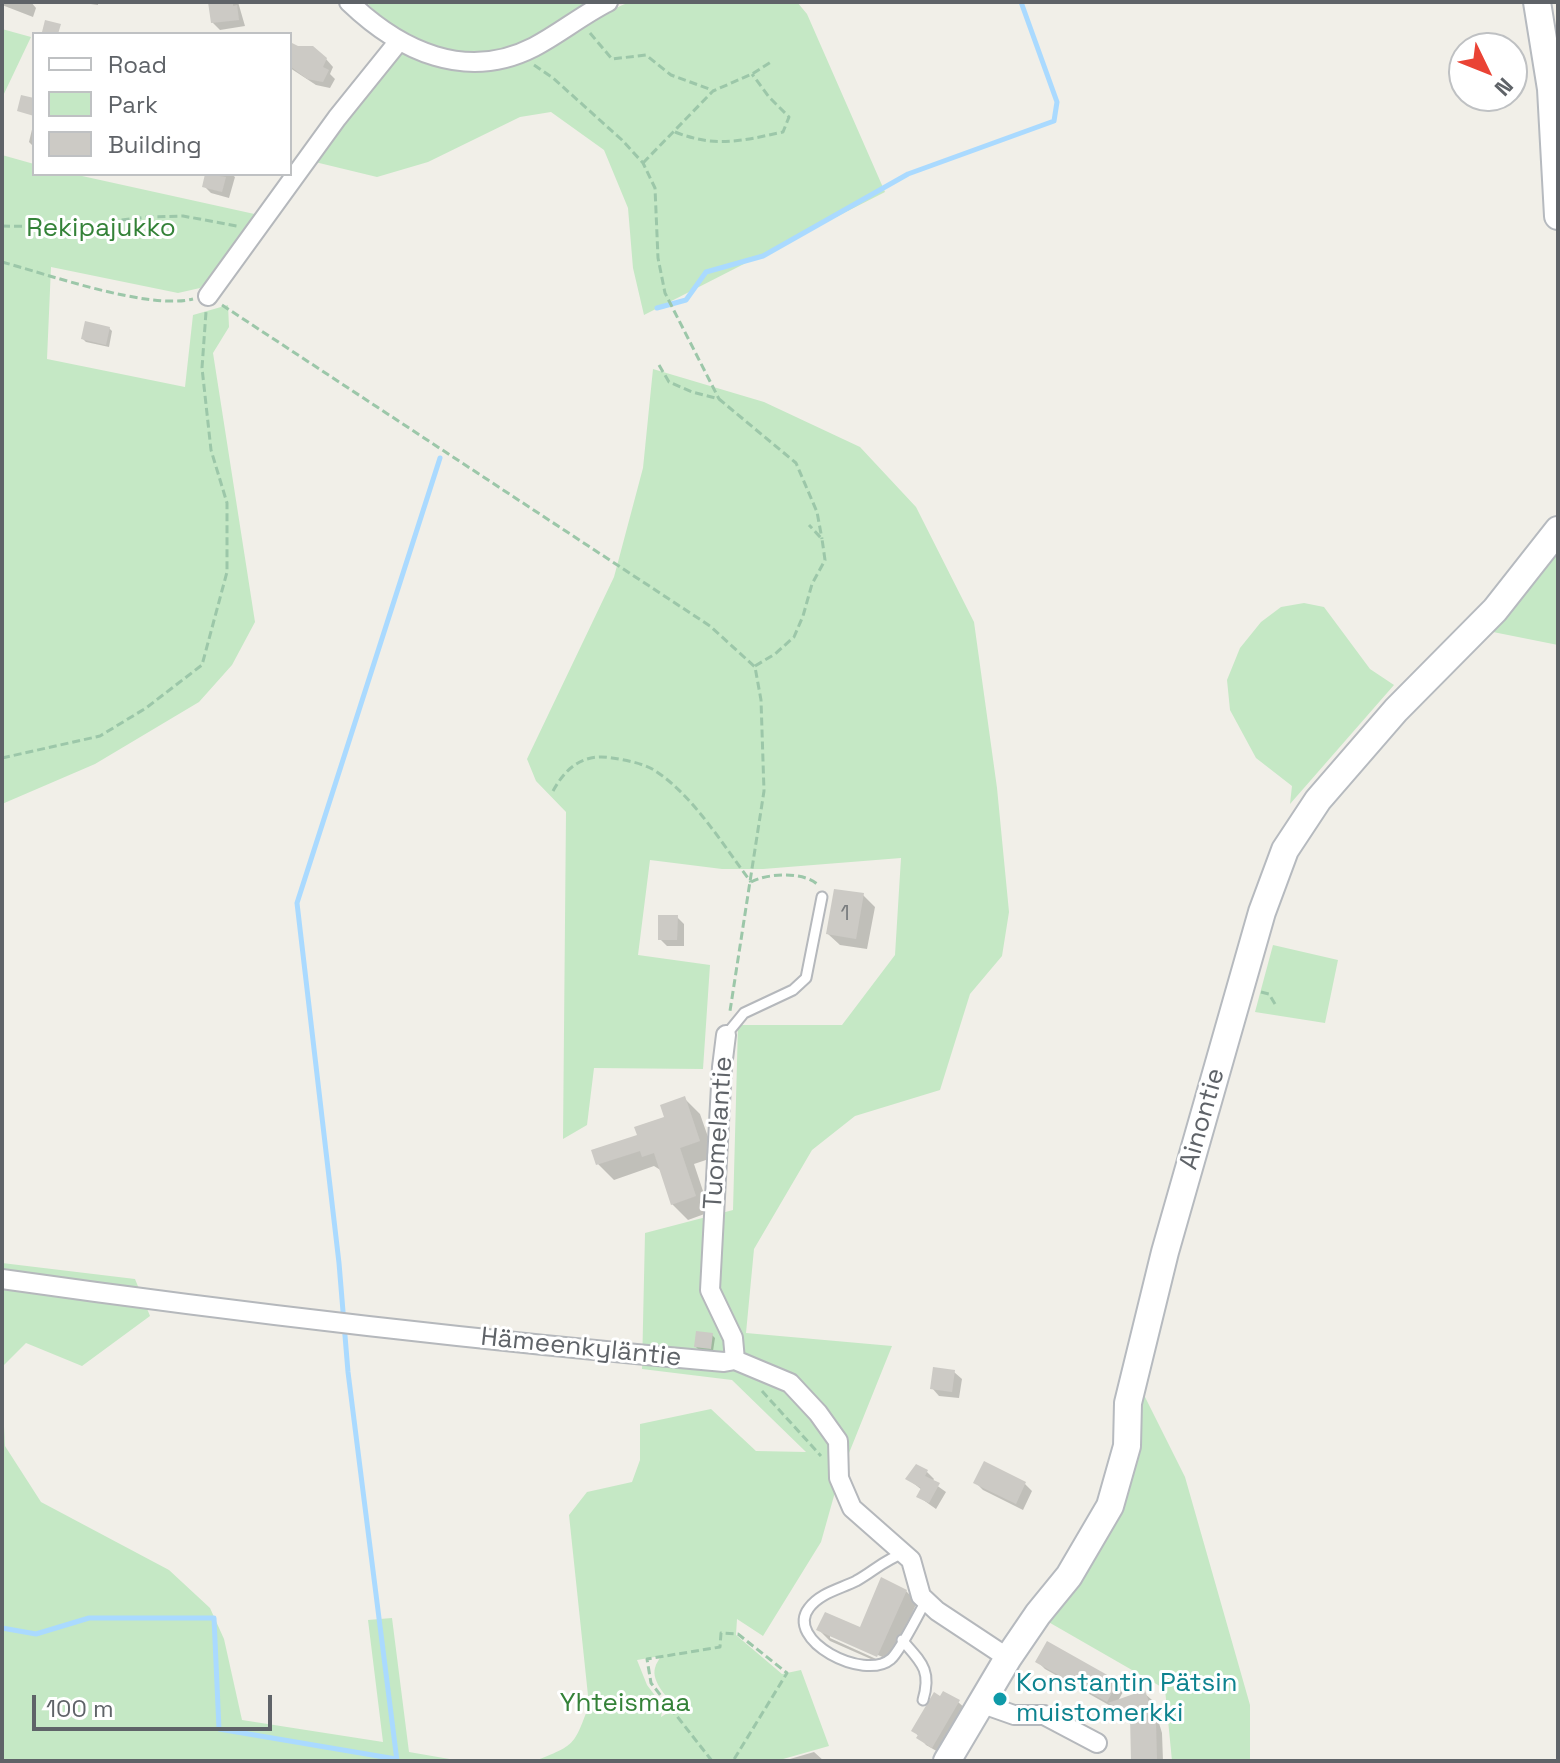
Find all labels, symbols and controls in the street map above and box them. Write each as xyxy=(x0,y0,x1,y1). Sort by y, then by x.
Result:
legend xyxy=(32,32,292,176)
north arrow xyxy=(1448,32,1528,112)
text: Road xyxy=(108,49,167,80)
text: N xyxy=(1489,72,1519,102)
text: Park xyxy=(108,89,158,120)
text: Building xyxy=(108,129,202,160)
park label: Rekipajukko xyxy=(26,213,176,245)
house number: 1 xyxy=(840,901,850,927)
street label: Tuomelantie xyxy=(698,1055,740,1211)
street label: Ainontie xyxy=(1174,1065,1232,1173)
street label: Hämeenkyläntie xyxy=(479,1322,683,1374)
place label: Konstantin Pätsin muistomerkki xyxy=(1016,1668,1238,1730)
scale bar xyxy=(36,1679,276,1729)
park label: Yhteismaa xyxy=(560,1688,690,1720)
marker: Konstantin Pätsin muistomerkki xyxy=(991,1690,1009,1708)
text: 100 m xyxy=(46,1693,114,1724)

